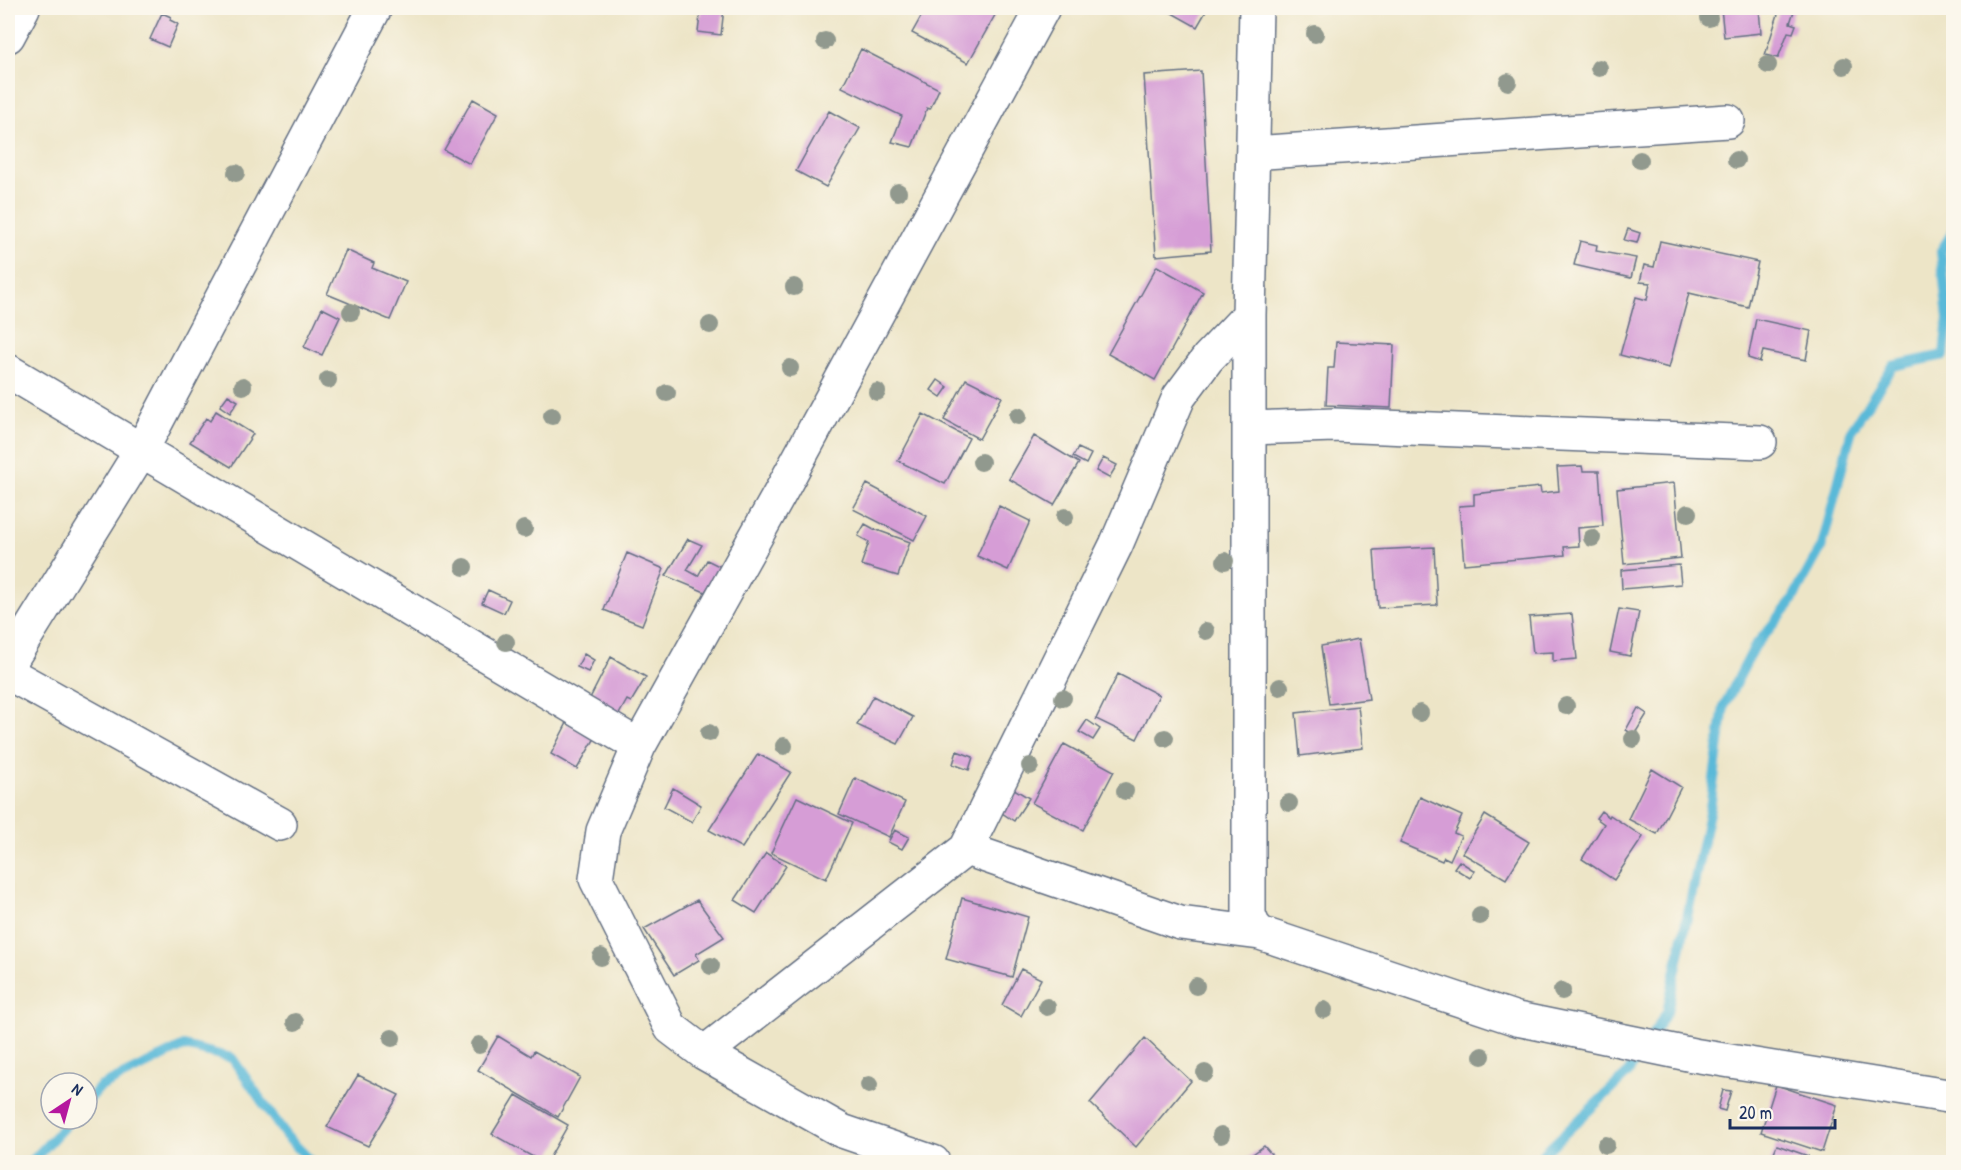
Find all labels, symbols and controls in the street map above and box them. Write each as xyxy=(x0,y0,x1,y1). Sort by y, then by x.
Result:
north arrow xyxy=(39,1071,99,1131)
text: N xyxy=(68,1077,88,1101)
scale bar xyxy=(1730,1092,1835,1130)
text: 20 m xyxy=(1739,1100,1772,1125)

